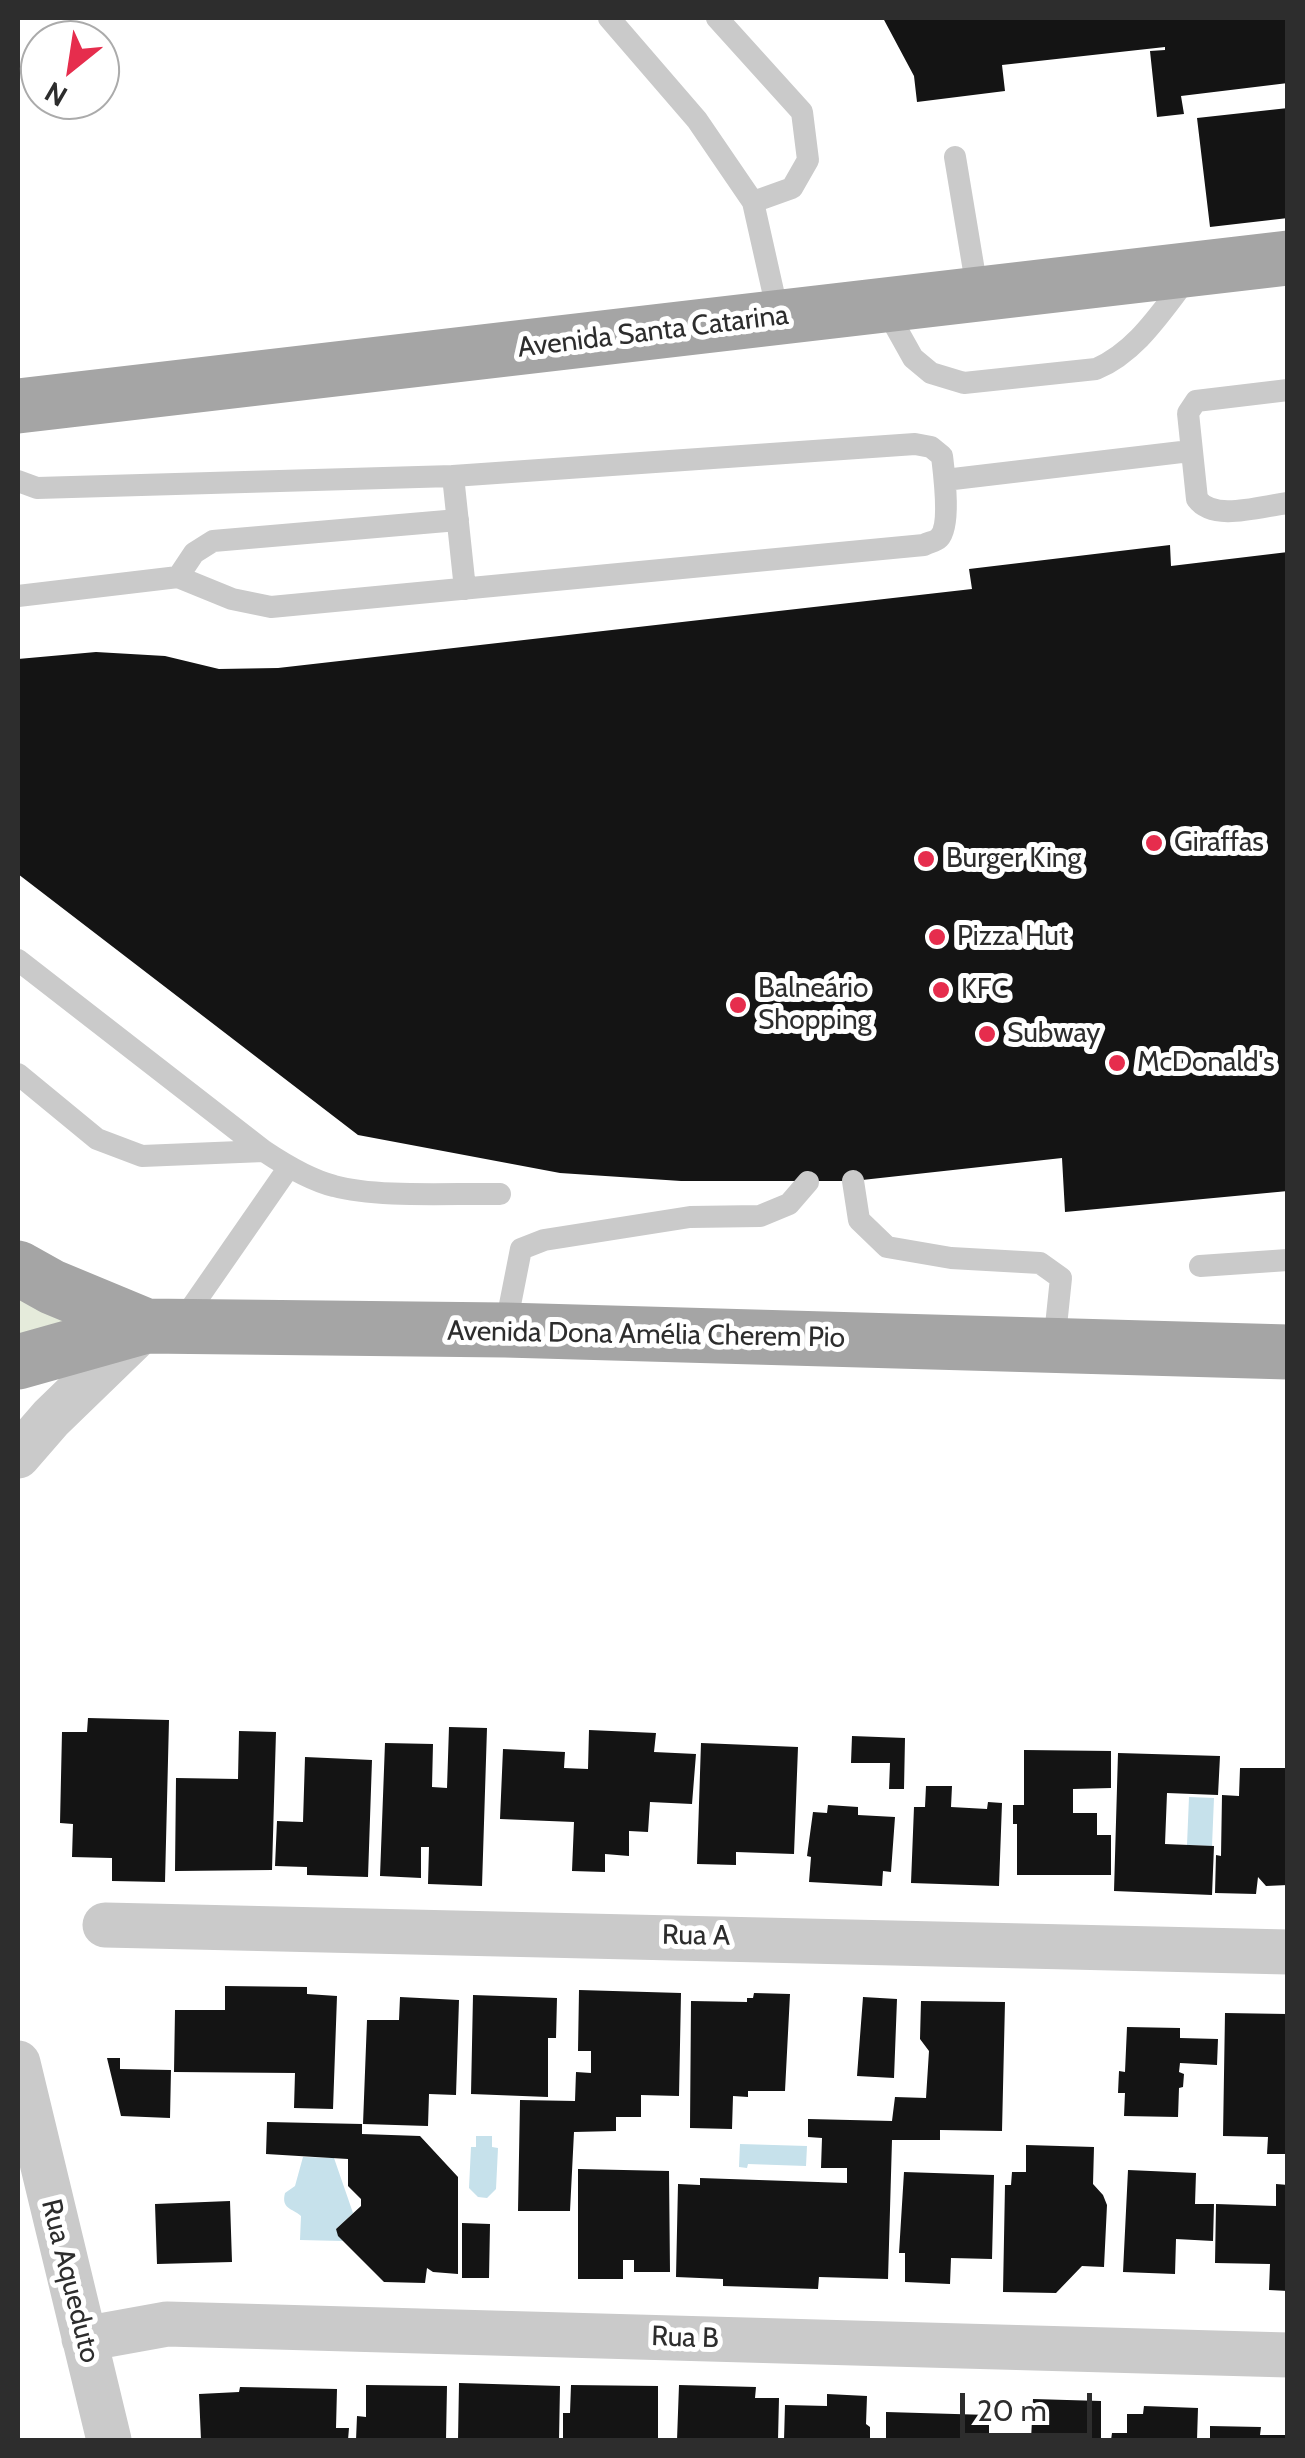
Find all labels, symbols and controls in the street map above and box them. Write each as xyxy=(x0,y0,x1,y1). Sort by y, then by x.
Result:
north arrow xyxy=(20,20,120,120)
text: N xyxy=(39,75,73,114)
street label: Avenida Santa Catarina xyxy=(516,299,790,365)
place label: Giraffas xyxy=(1174,826,1264,860)
marker: Giraffas xyxy=(1143,832,1165,854)
place label: Burger King xyxy=(946,842,1081,876)
marker: Burger King xyxy=(915,848,937,870)
place label: Pizza Hut xyxy=(957,920,1068,954)
marker: Pizza Hut xyxy=(926,926,948,948)
place label: Balneário Shopping xyxy=(758,972,871,1038)
place label: KFC xyxy=(961,973,1009,1007)
marker: KFC xyxy=(930,979,952,1001)
marker: Balneário Shopping xyxy=(727,994,749,1016)
place label: Subway xyxy=(1007,1017,1100,1051)
marker: Subway xyxy=(976,1023,998,1045)
place label: McDonald's xyxy=(1137,1046,1275,1080)
marker: McDonald's xyxy=(1106,1052,1128,1074)
street label: Avenida Dona Amélia Cherem Pio xyxy=(447,1315,845,1355)
street label: Rua A xyxy=(662,1919,730,1953)
street label: Rua Aqueduto xyxy=(33,2196,107,2366)
street label: Rua B xyxy=(651,2320,719,2356)
scale bar xyxy=(965,2373,1098,2435)
text: 20 m xyxy=(977,2392,1047,2429)

